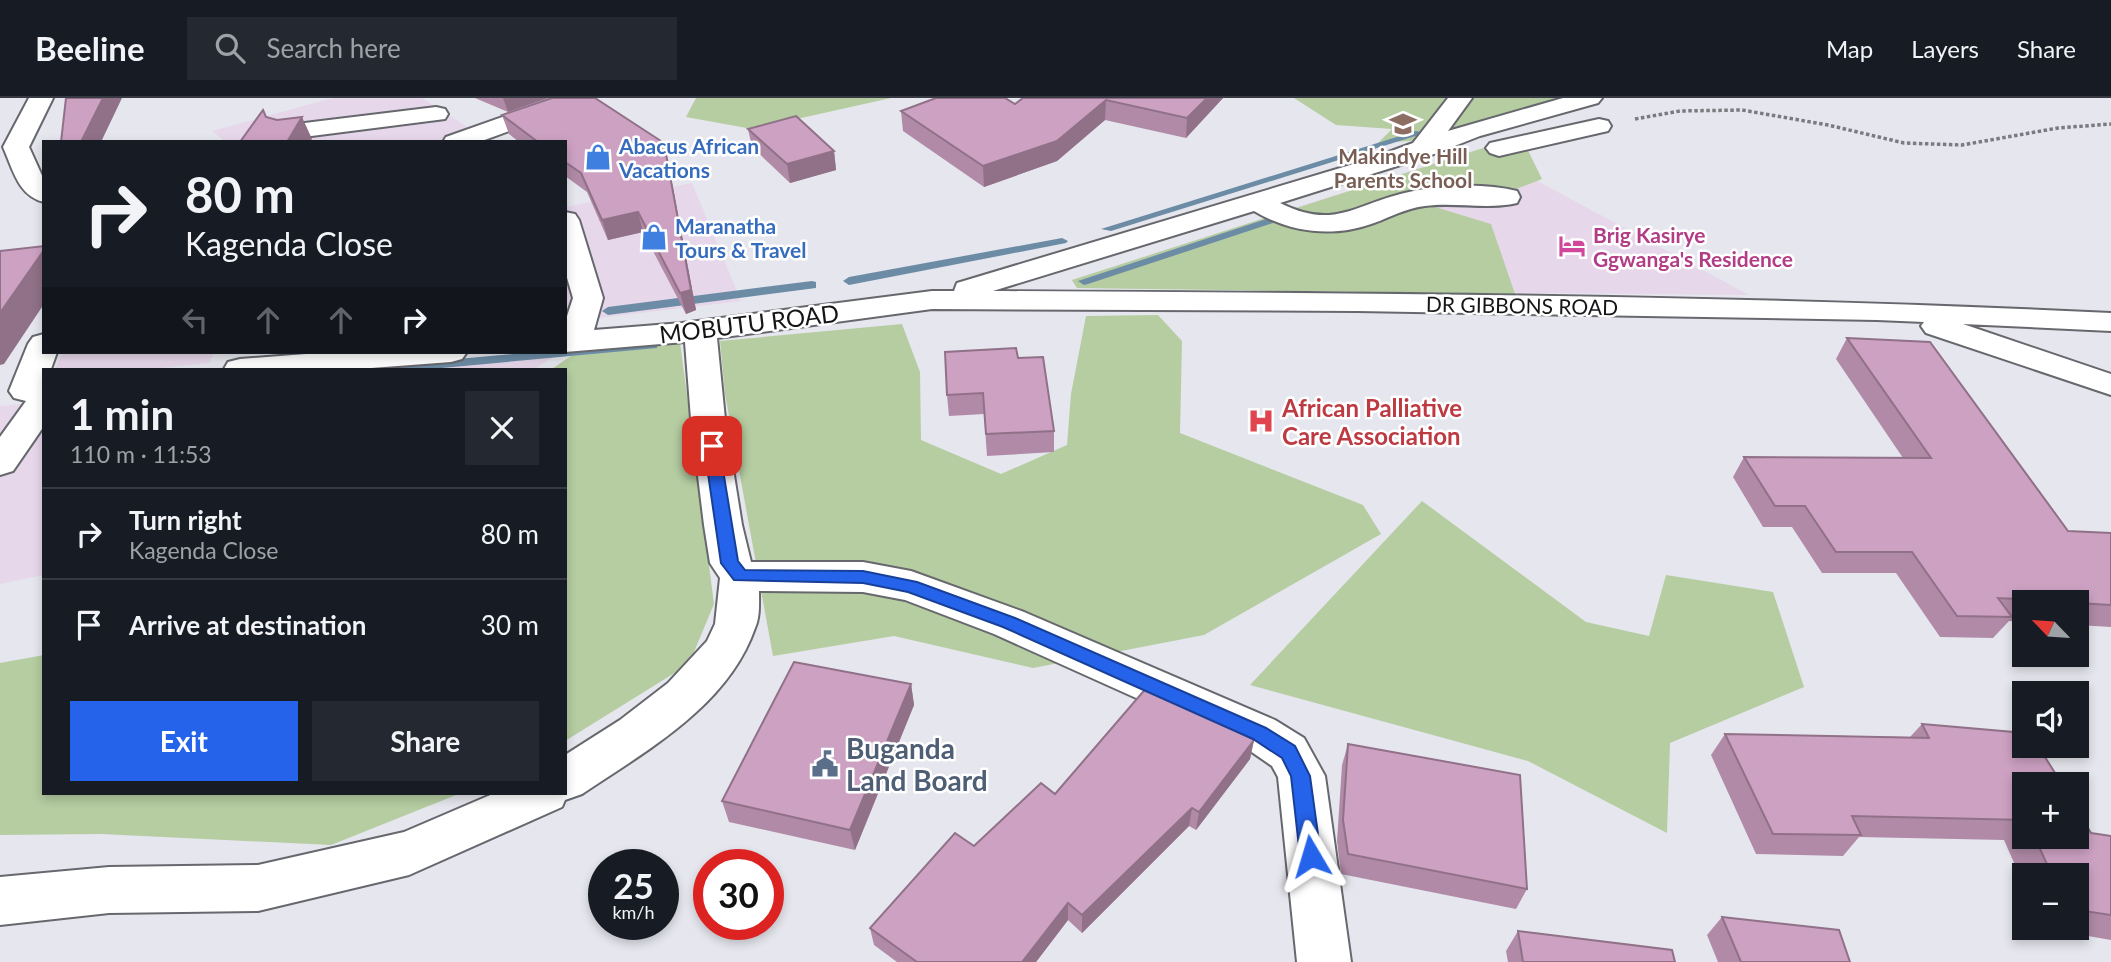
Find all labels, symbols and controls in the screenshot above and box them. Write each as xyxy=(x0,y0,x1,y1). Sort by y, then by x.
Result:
search box xyxy=(187,17,677,80)
text: Beeline xyxy=(35,28,145,68)
icon: search xyxy=(211,29,249,67)
text: Search here xyxy=(267,32,401,64)
text: Map xyxy=(1826,34,1873,63)
text: Layers xyxy=(1911,34,1979,63)
text: Share xyxy=(2017,34,2076,63)
school or university icon: Makindye Hill Parents School xyxy=(1388,109,1418,139)
place label: Abacus African Vacations xyxy=(618,133,759,182)
shop icon: Abacus African Vacations xyxy=(583,142,613,172)
place label: Makindye Hill Parents School xyxy=(1334,143,1472,192)
text: 80 m xyxy=(185,165,295,223)
icon: right xyxy=(70,168,161,259)
place label: Maranatha Tours & Travel xyxy=(675,213,807,262)
shop icon: Maranatha Tours & Travel xyxy=(639,222,669,252)
place label: Brig Kasirye Ggwanga's Residence xyxy=(1593,222,1793,271)
text: Kagenda Close xyxy=(185,224,393,263)
hotel icon: Brig Kasirye Ggwanga's Residence xyxy=(1557,231,1587,261)
street label: DR GIBBONS ROAD xyxy=(1426,291,1618,319)
street label: MOBUTU ROAD xyxy=(658,298,840,348)
icon: left xyxy=(176,301,214,339)
icon: ahead xyxy=(249,301,287,339)
icon: ahead xyxy=(322,301,360,339)
icon: right xyxy=(395,301,433,339)
text: 1 min xyxy=(70,389,174,439)
button: close xyxy=(465,391,539,465)
place label: African Palliative Care Association xyxy=(1281,393,1462,450)
hospital icon: African Palliative Care Association xyxy=(1246,406,1276,436)
pin xyxy=(682,416,742,476)
icon: arrive xyxy=(693,427,731,465)
text: 110 m · 11:53 xyxy=(70,440,212,468)
text: Turn right xyxy=(129,504,242,536)
icon: right xyxy=(70,515,108,553)
text: 80 m xyxy=(481,518,539,550)
text: Kagenda Close xyxy=(129,536,279,564)
north arrow xyxy=(2012,590,2090,667)
map controls xyxy=(2012,590,2089,940)
icon: arrive xyxy=(70,606,108,644)
text: Arrive at destination xyxy=(129,609,366,641)
text: 30 m xyxy=(481,609,539,641)
button: sound xyxy=(2012,681,2089,758)
button: Exit xyxy=(70,701,298,781)
button: Share xyxy=(312,701,539,781)
place label: Buganda Land Board xyxy=(846,731,988,797)
public building icon: Buganda Land Board xyxy=(810,749,840,779)
button: + xyxy=(2012,772,2089,849)
position arrow xyxy=(1274,819,1348,893)
speed limit sign: 30 xyxy=(693,849,784,940)
button: − xyxy=(2012,863,2089,940)
text: 25 xyxy=(613,864,654,906)
text: km/h xyxy=(612,901,655,923)

